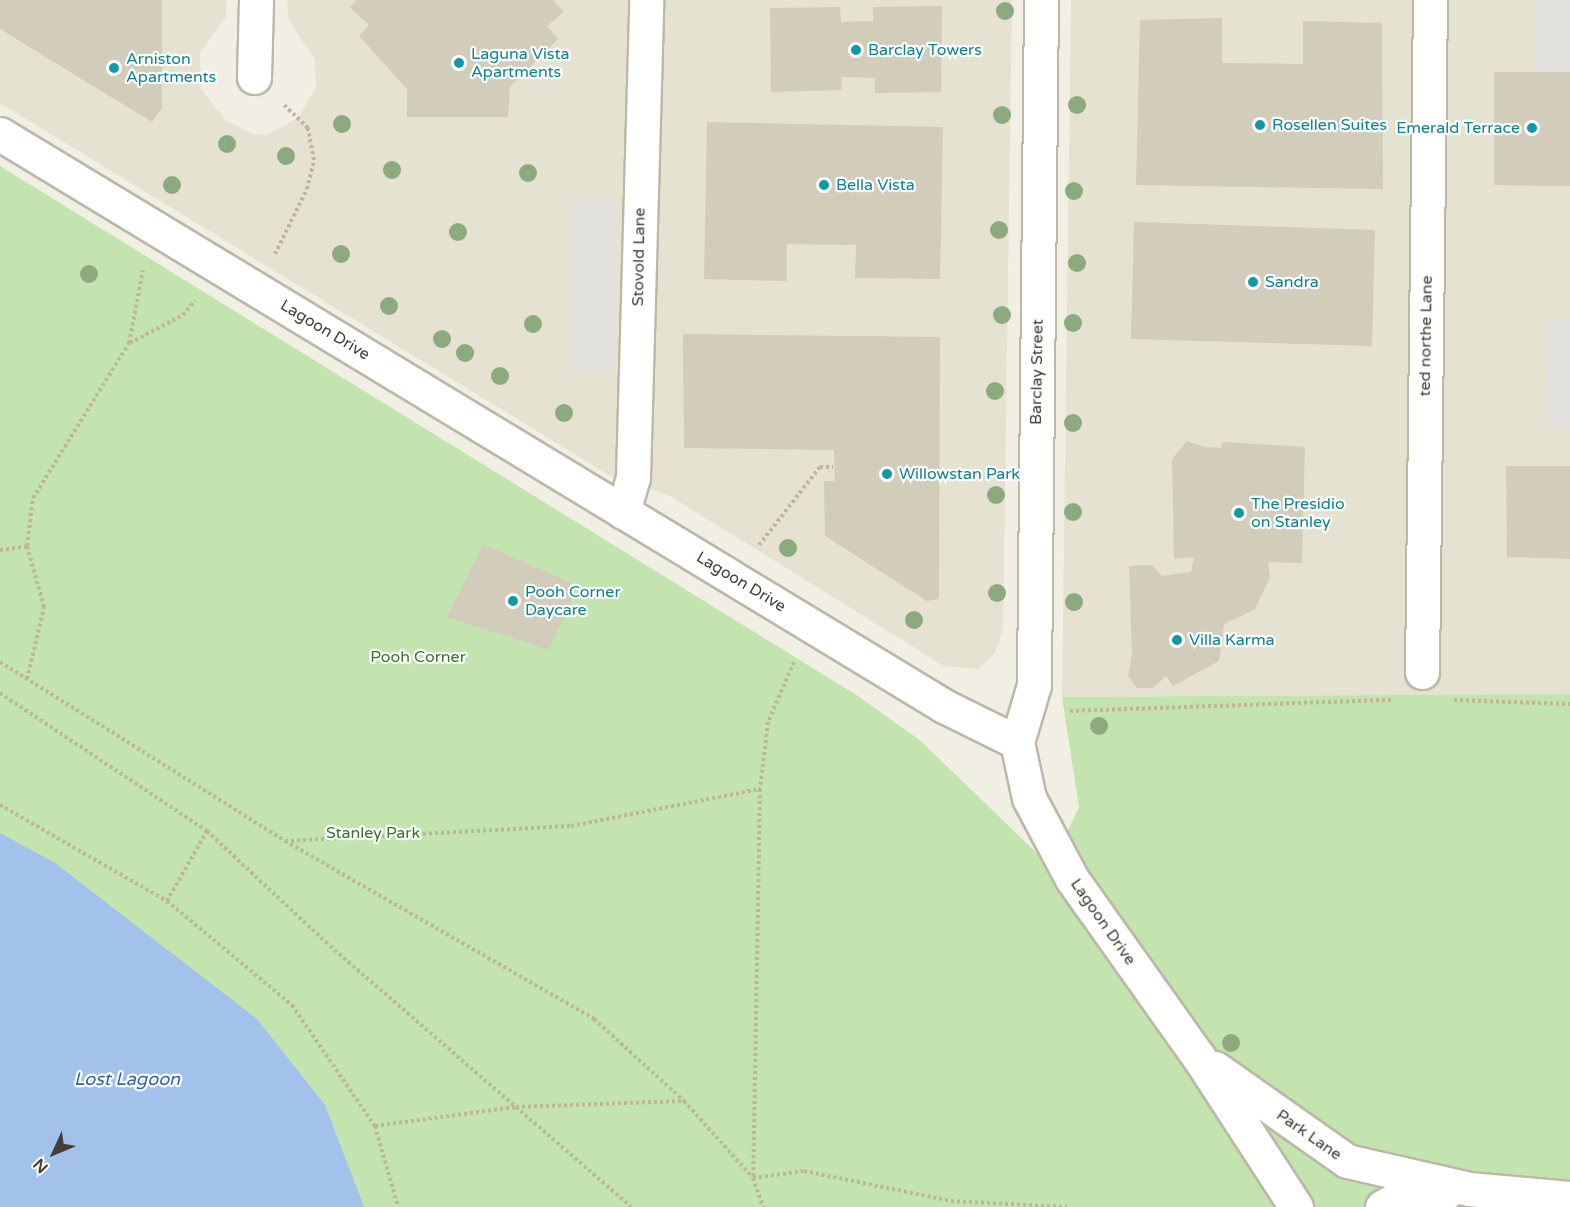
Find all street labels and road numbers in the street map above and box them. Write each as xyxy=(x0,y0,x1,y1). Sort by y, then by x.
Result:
street label: Stovold Lane xyxy=(629,208,649,306)
street label: ted northe Lane xyxy=(1415,275,1437,397)
street label: Lagoon Drive xyxy=(277,296,373,364)
street label: Barclay Street xyxy=(1026,319,1048,425)
street label: Lagoon Drive xyxy=(693,548,789,616)
street label: Lagoon Drive xyxy=(1066,875,1140,969)
street label: Park Lane xyxy=(1273,1106,1345,1164)

